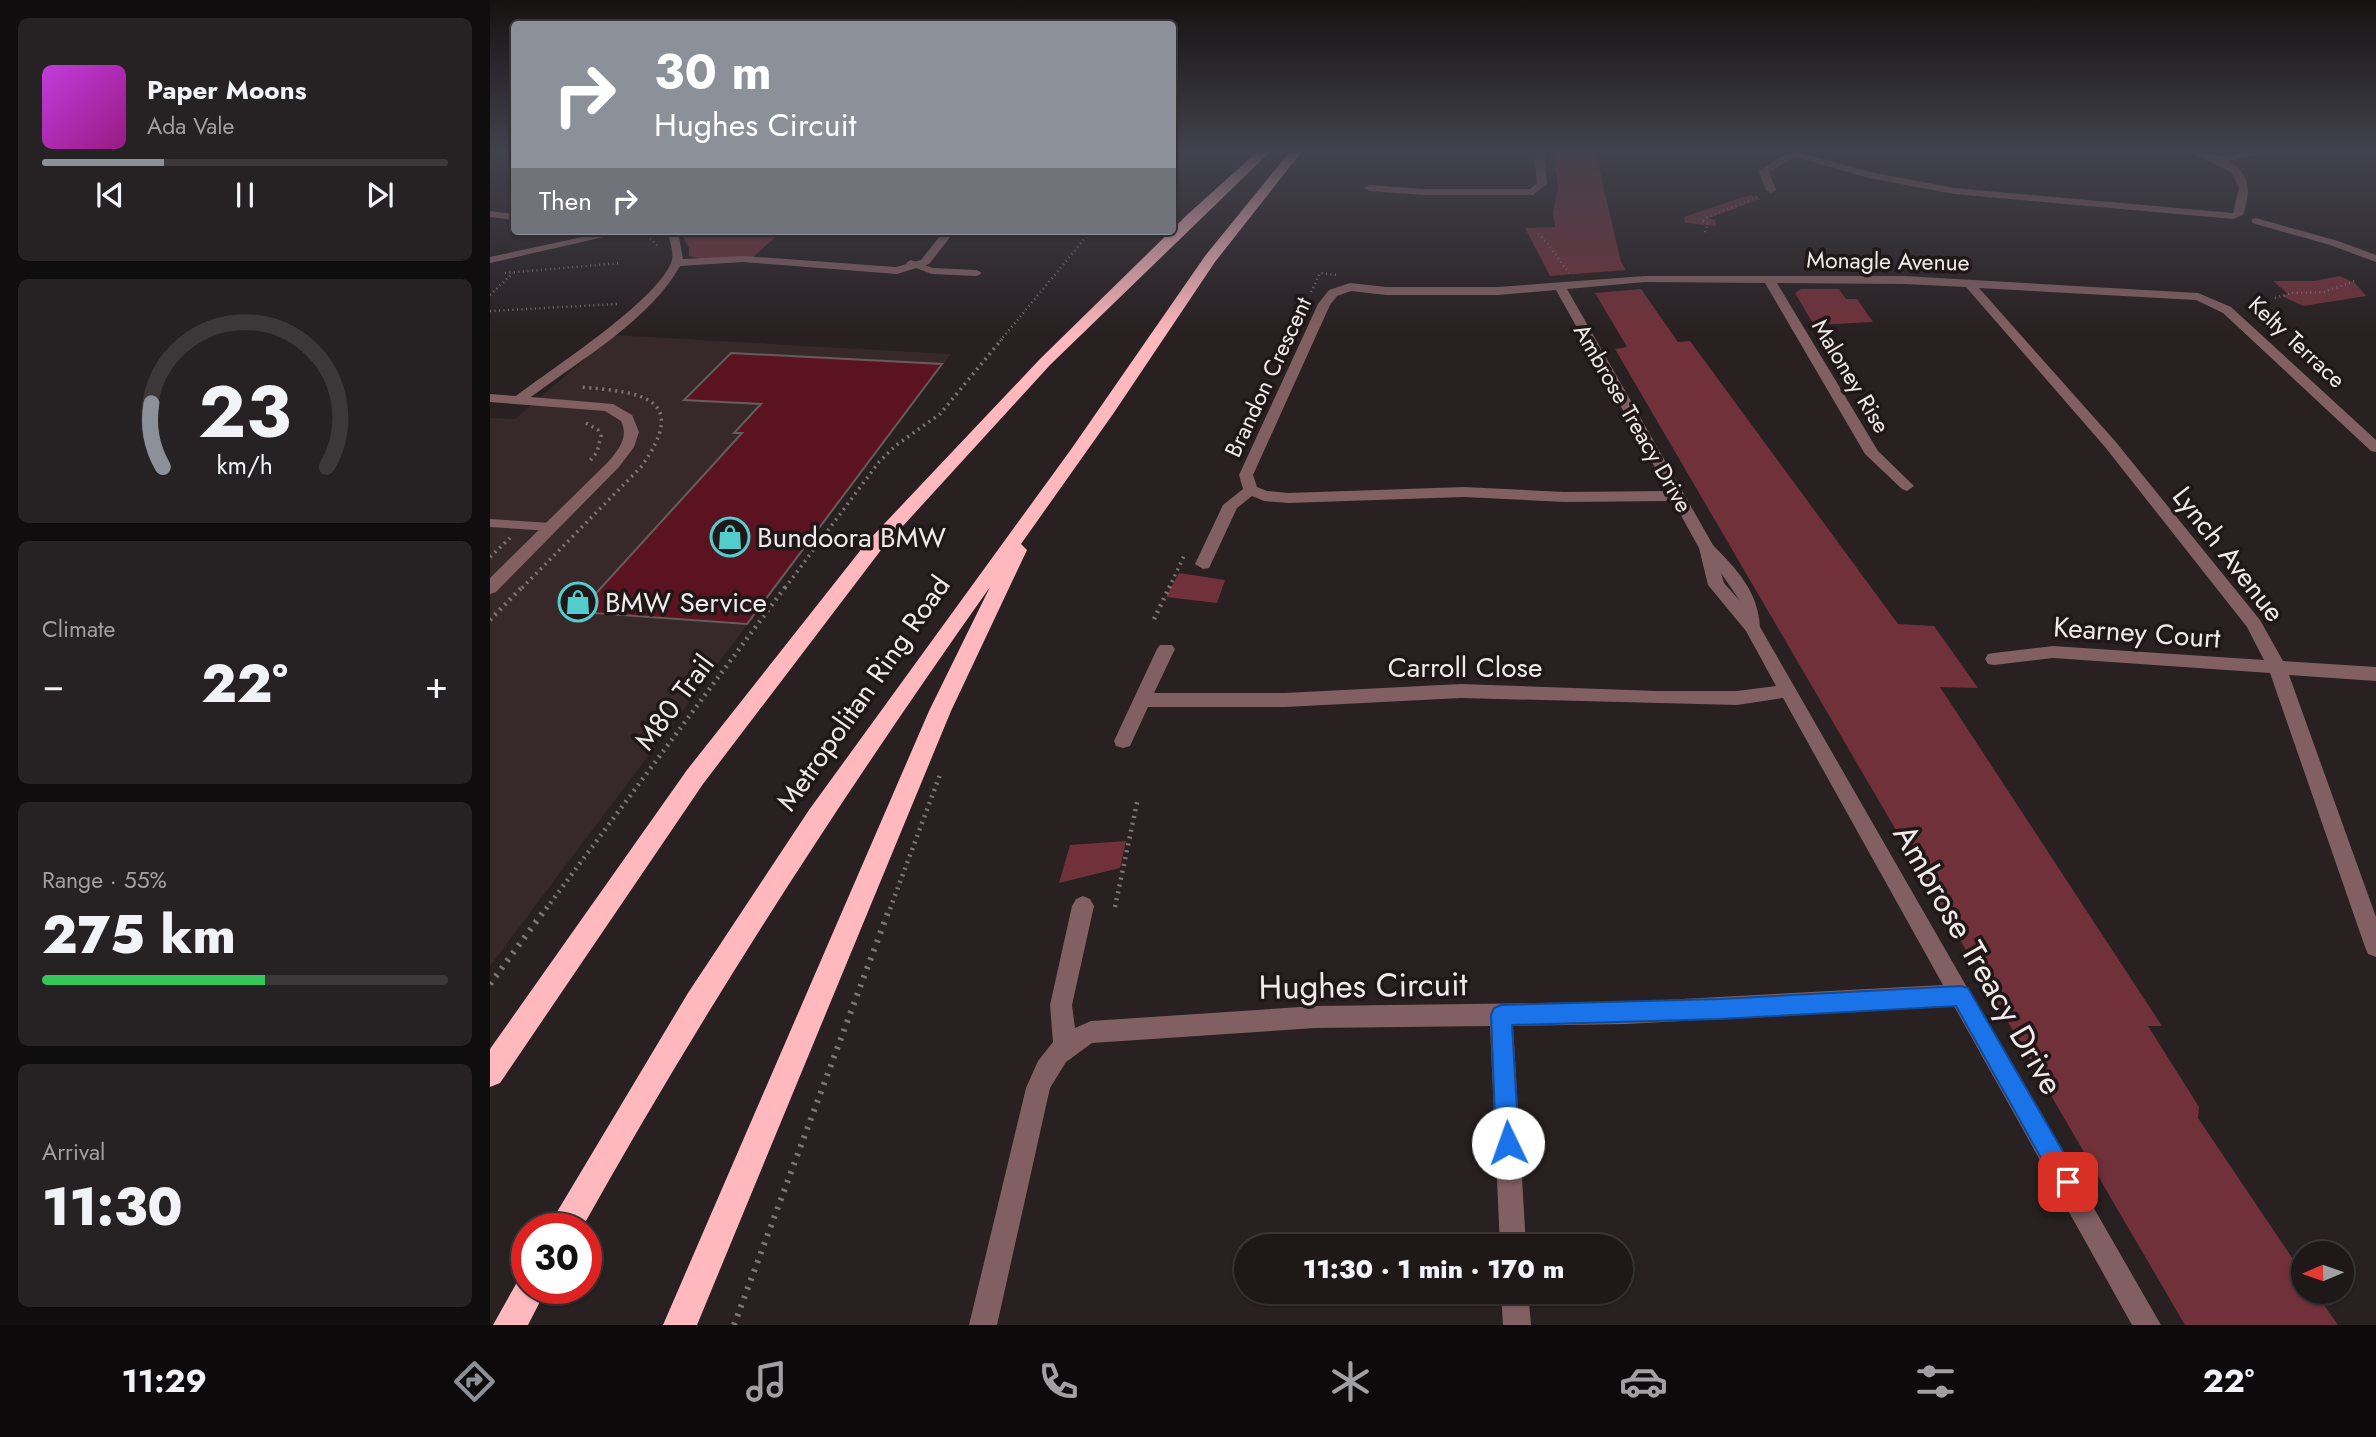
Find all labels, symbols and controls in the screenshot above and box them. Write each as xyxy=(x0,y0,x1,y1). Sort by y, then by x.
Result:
text: 30 m xyxy=(654,37,772,107)
icon: right xyxy=(539,49,630,140)
text: Paper Moons xyxy=(147,71,307,109)
text: Hughes Circuit xyxy=(654,102,857,148)
text: Ada Vale xyxy=(147,109,234,143)
icon: previous xyxy=(91,176,129,214)
icon: pause xyxy=(226,176,264,214)
icon: next xyxy=(361,176,399,214)
text: Then xyxy=(539,182,592,220)
icon: right xyxy=(606,182,644,220)
street label: Monagle Avenue xyxy=(1806,243,1970,279)
street label: Kelty Terrace xyxy=(2241,288,2353,396)
street label: Brandon Crescent xyxy=(1216,291,1320,463)
street label: Maloney Rise xyxy=(1803,312,1899,440)
street label: Ambrose Treacy Drive xyxy=(1565,317,1701,519)
text: 23 xyxy=(199,360,291,465)
text: km/h xyxy=(217,447,273,483)
street label: Lynch Avenue xyxy=(2163,478,2295,631)
shop icon: Bundoora BMW xyxy=(709,516,751,558)
place label: Bundoora BMW xyxy=(757,517,946,558)
street label: Metropolitan Ring Road xyxy=(767,567,960,819)
shop icon: BMW Service xyxy=(557,581,599,623)
place label: BMW Service xyxy=(605,582,767,623)
street label: Kearney Court xyxy=(2052,606,2222,659)
text: Climate xyxy=(42,612,115,646)
text: 22° xyxy=(201,646,288,722)
street label: M80 Trail xyxy=(625,646,724,759)
street label: Carroll Close xyxy=(1388,647,1542,688)
text: − xyxy=(42,657,64,712)
text: + xyxy=(425,657,448,712)
street label: Ambrose Treacy Drive xyxy=(1882,815,2075,1103)
text: Range · 55% xyxy=(42,863,167,897)
text: 275 km xyxy=(42,897,236,973)
street label: Hughes Circuit xyxy=(1258,960,1468,1011)
position arrow xyxy=(1471,1106,1545,1180)
text: Arrival xyxy=(42,1135,105,1169)
pin xyxy=(2038,1152,2098,1212)
icon: arrive xyxy=(2049,1163,2087,1201)
text: 11:30 xyxy=(42,1169,183,1245)
speed limit sign: 30 xyxy=(511,1213,602,1304)
north arrow xyxy=(2291,1241,2354,1304)
map controls xyxy=(2291,1241,2354,1304)
text: 11:30 · 1 min · 170 m xyxy=(1303,1250,1564,1288)
icon: directions xyxy=(450,1357,499,1406)
icon: music xyxy=(742,1357,791,1406)
icon: phone xyxy=(1034,1357,1083,1406)
icon: climate xyxy=(1326,1357,1375,1406)
icon: car xyxy=(1619,1357,1668,1406)
icon: filters xyxy=(1911,1357,1960,1406)
text: 11:29 xyxy=(122,1358,207,1404)
text: 22° xyxy=(2203,1358,2254,1404)

